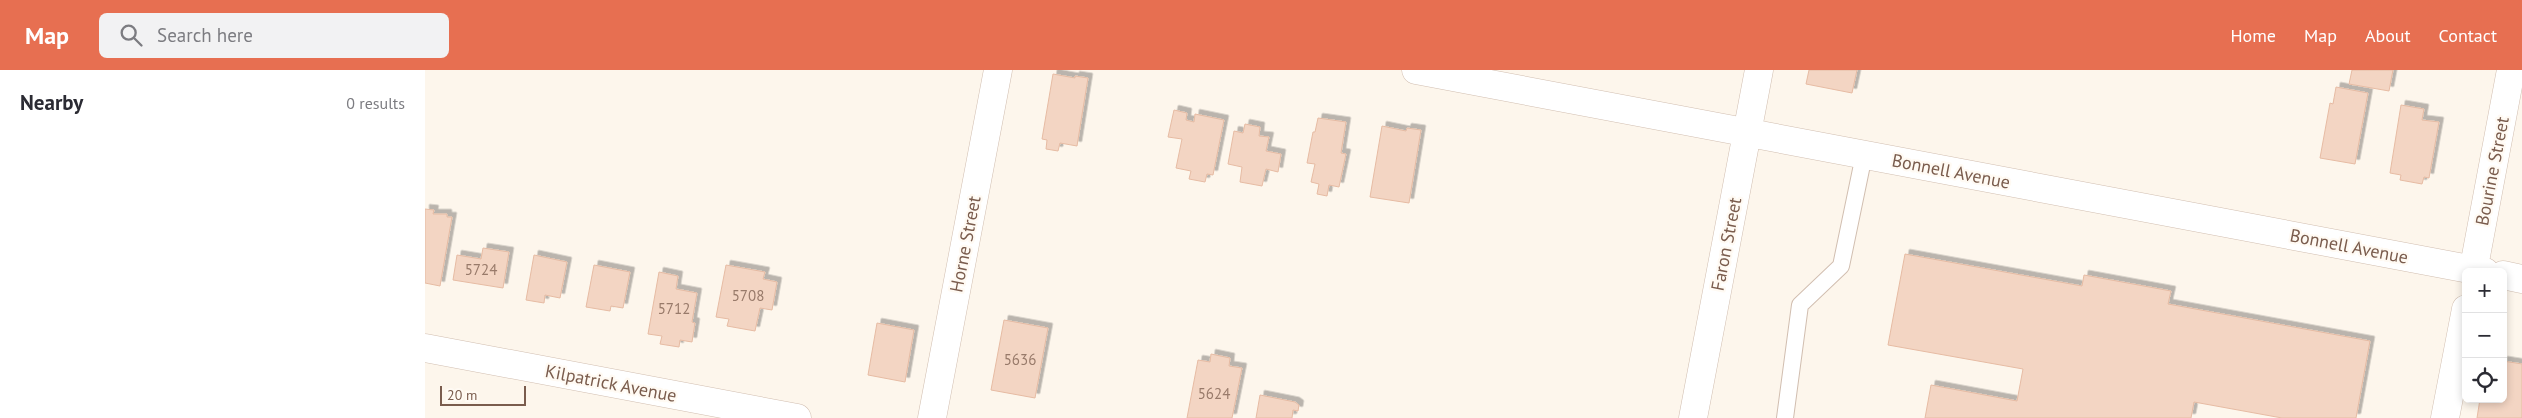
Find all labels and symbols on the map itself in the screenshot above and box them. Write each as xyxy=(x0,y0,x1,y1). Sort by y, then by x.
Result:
street label: Bourine Street xyxy=(2470,115,2514,227)
street label: Bonnell Avenue xyxy=(1890,148,2012,194)
street label: Horne Street xyxy=(944,194,986,294)
street label: Faron Street xyxy=(1706,195,1746,293)
street label: Bonnell Avenue xyxy=(2288,223,2410,269)
house number: 5724 xyxy=(465,260,497,279)
house number: 5708 xyxy=(732,286,764,305)
house number: 5712 xyxy=(658,299,690,318)
house number: 5636 xyxy=(1004,350,1036,369)
street label: Kilpatrick Avenue xyxy=(543,359,679,407)
scale bar xyxy=(440,383,526,406)
house number: 5624 xyxy=(1198,384,1230,403)

